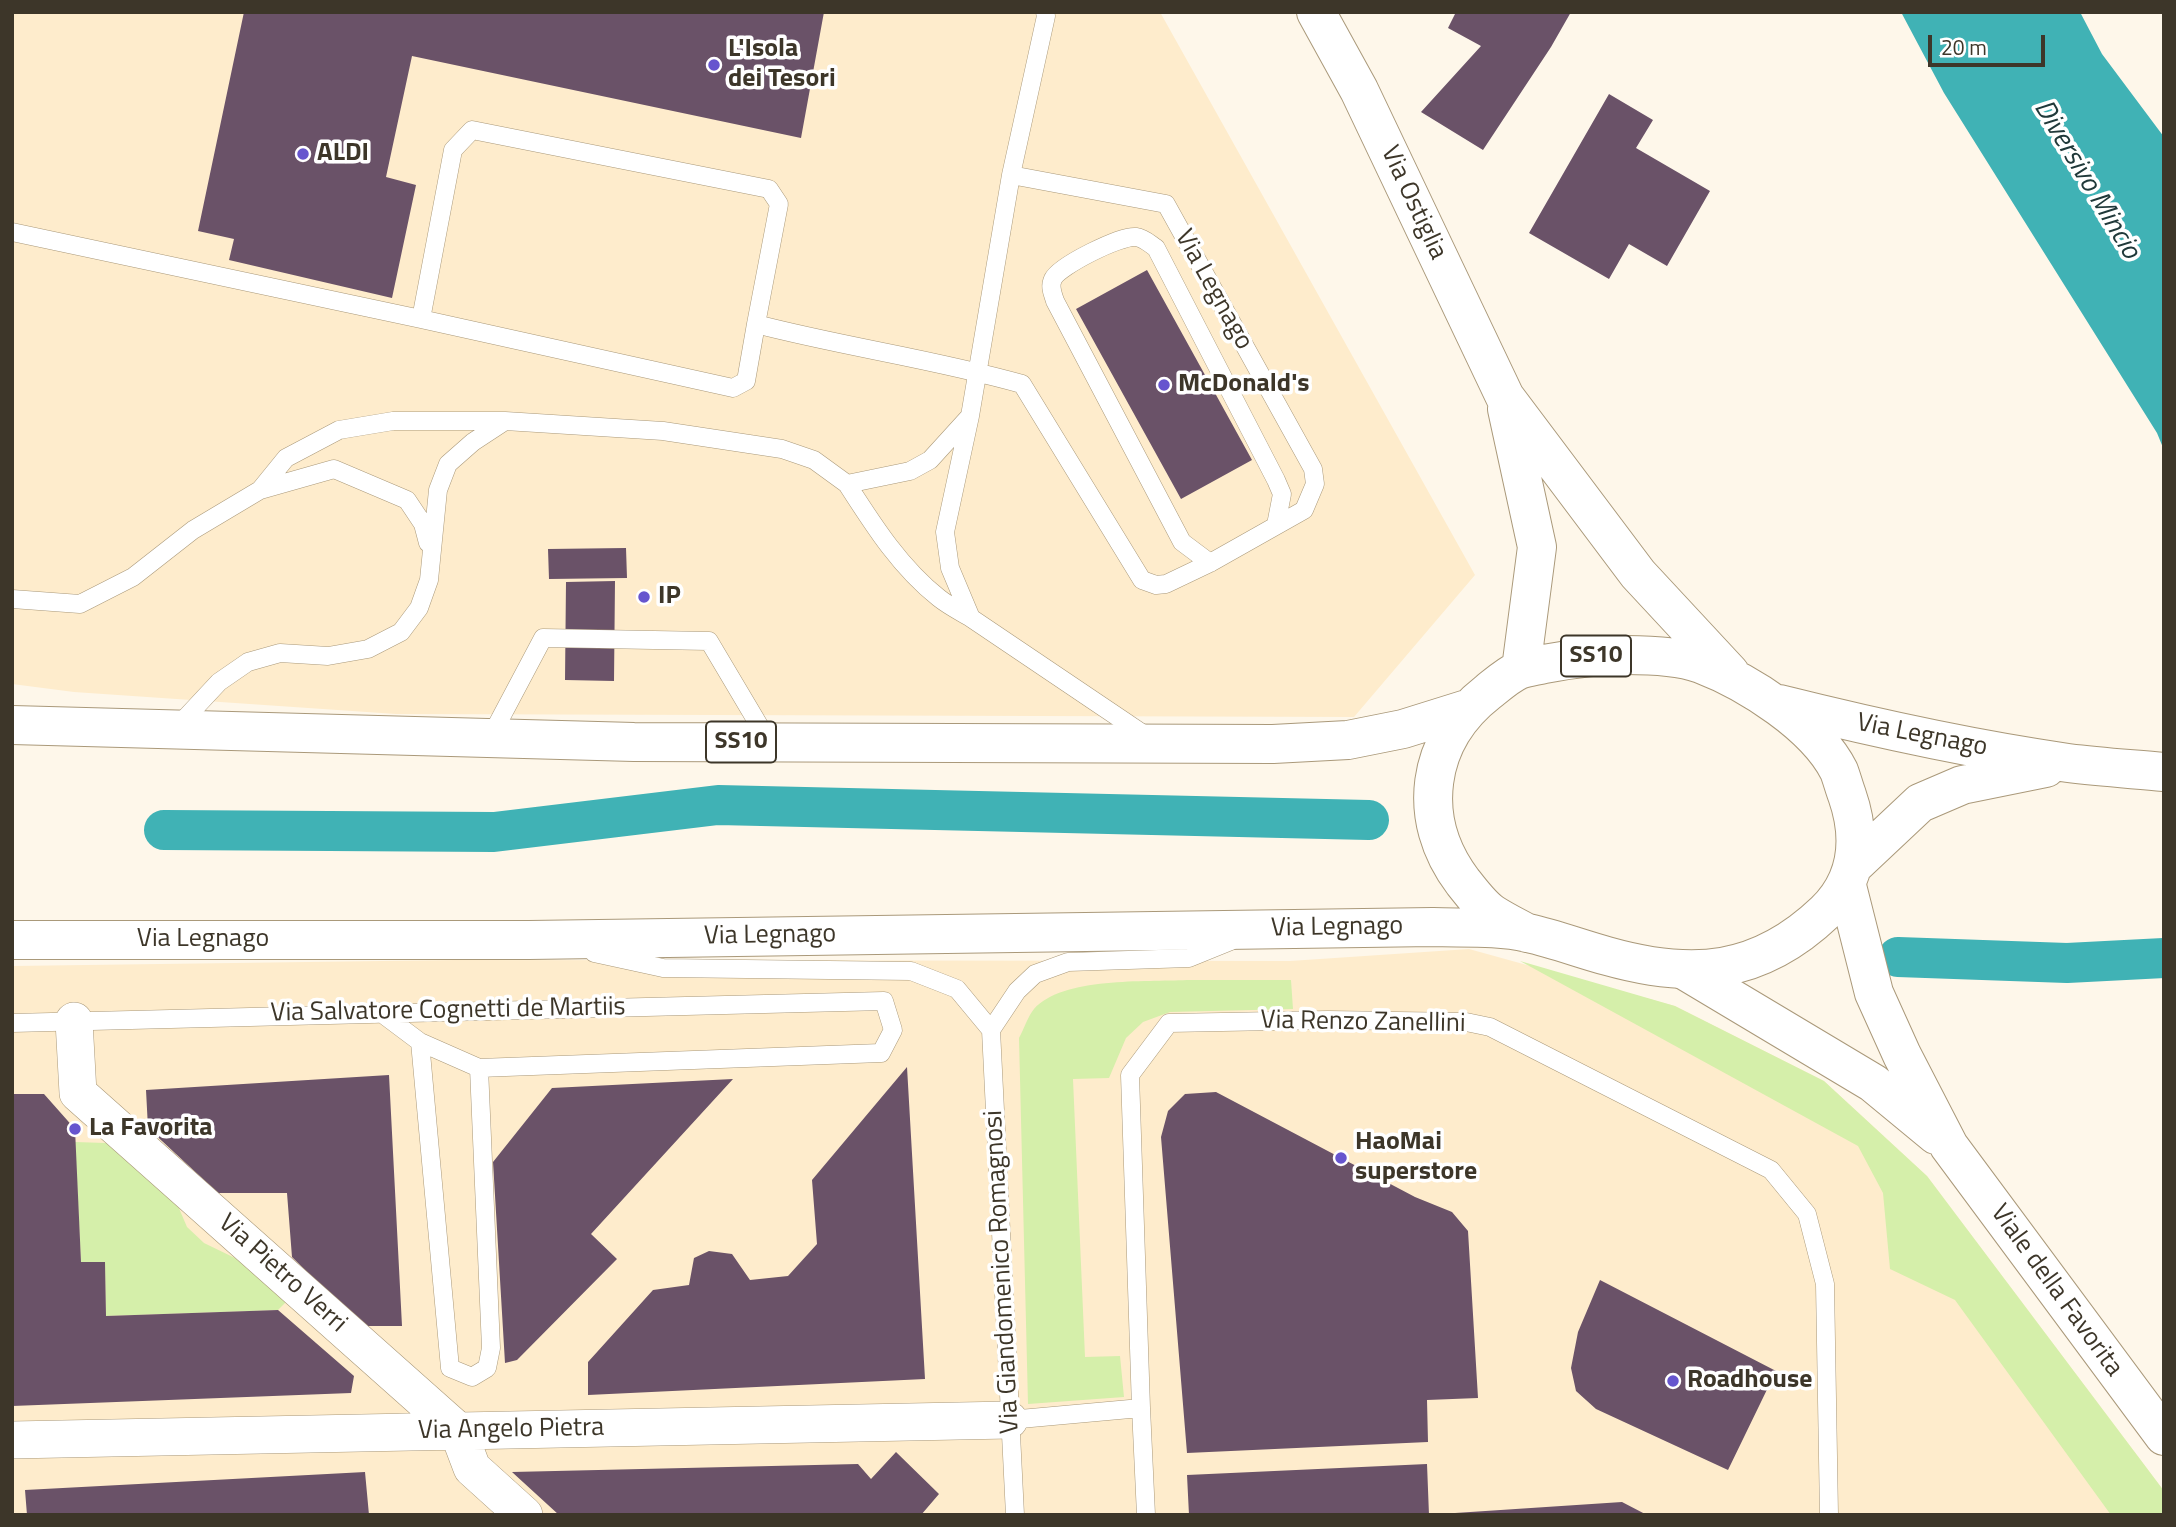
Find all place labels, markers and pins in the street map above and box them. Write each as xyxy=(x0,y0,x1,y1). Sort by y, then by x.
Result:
place label: L'Isola dei Tesori xyxy=(728,34,836,96)
marker: L'Isola dei Tesori xyxy=(706,57,722,73)
place label: ALDI xyxy=(317,138,369,170)
marker: ALDI xyxy=(295,146,311,162)
place label: McDonald's xyxy=(1178,369,1310,401)
marker: McDonald's xyxy=(1156,377,1172,393)
place label: IP xyxy=(658,581,681,613)
marker: IP xyxy=(636,589,652,605)
place label: La Favorita xyxy=(89,1113,212,1145)
marker: La Favorita xyxy=(67,1121,83,1137)
place label: HaoMai superstore xyxy=(1355,1127,1477,1188)
marker: HaoMai superstore xyxy=(1333,1150,1349,1166)
place label: Roadhouse xyxy=(1687,1365,1812,1397)
marker: Roadhouse xyxy=(1665,1373,1681,1389)

